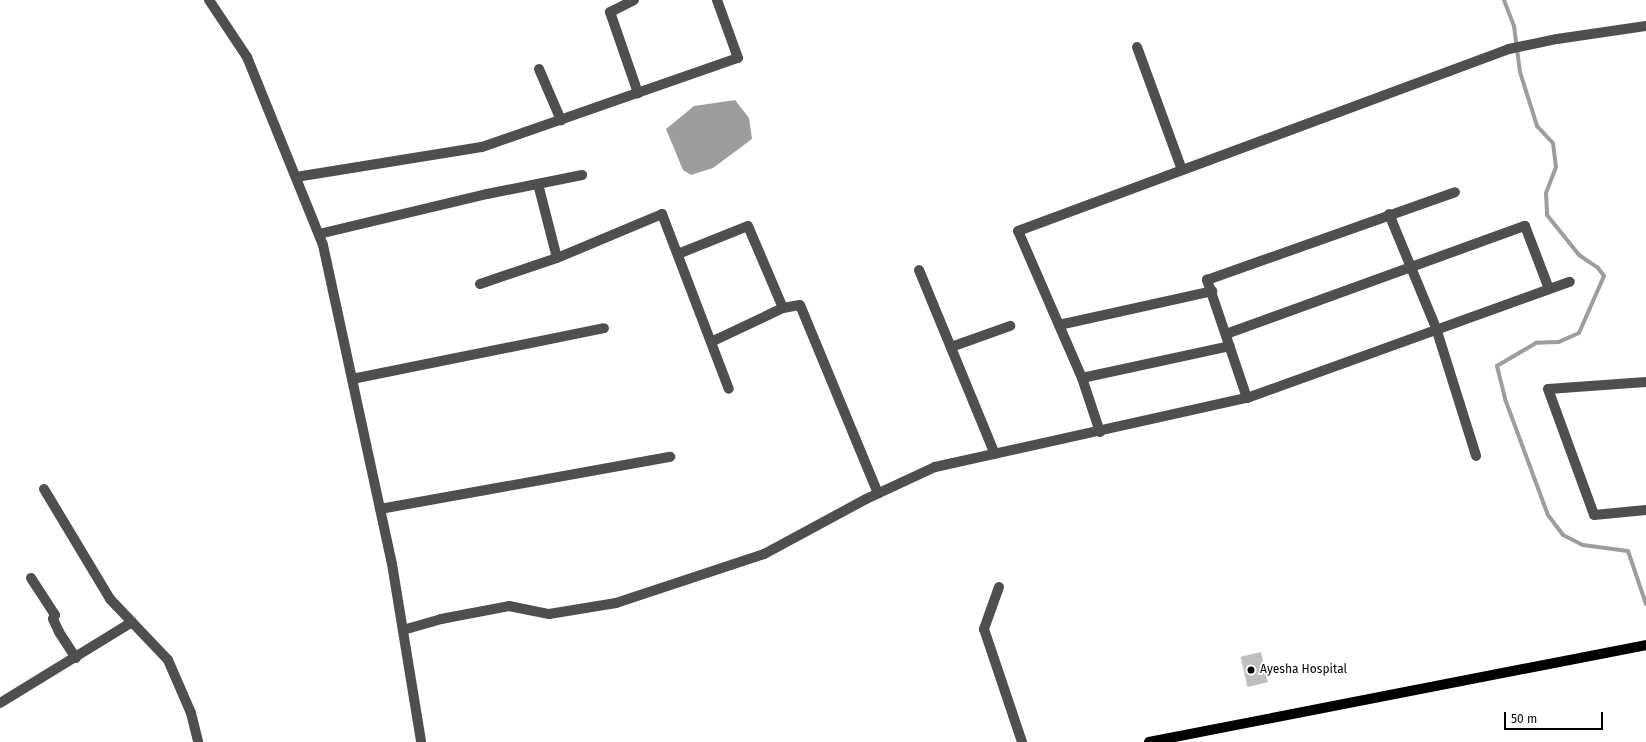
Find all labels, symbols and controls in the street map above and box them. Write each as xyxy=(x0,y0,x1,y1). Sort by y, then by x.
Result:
place label: Ayesha Hospital xyxy=(1260,663,1347,677)
marker: Ayesha Hospital xyxy=(1245,664,1257,676)
scale bar xyxy=(1506,704,1605,730)
text: 50 m xyxy=(1511,712,1537,726)

